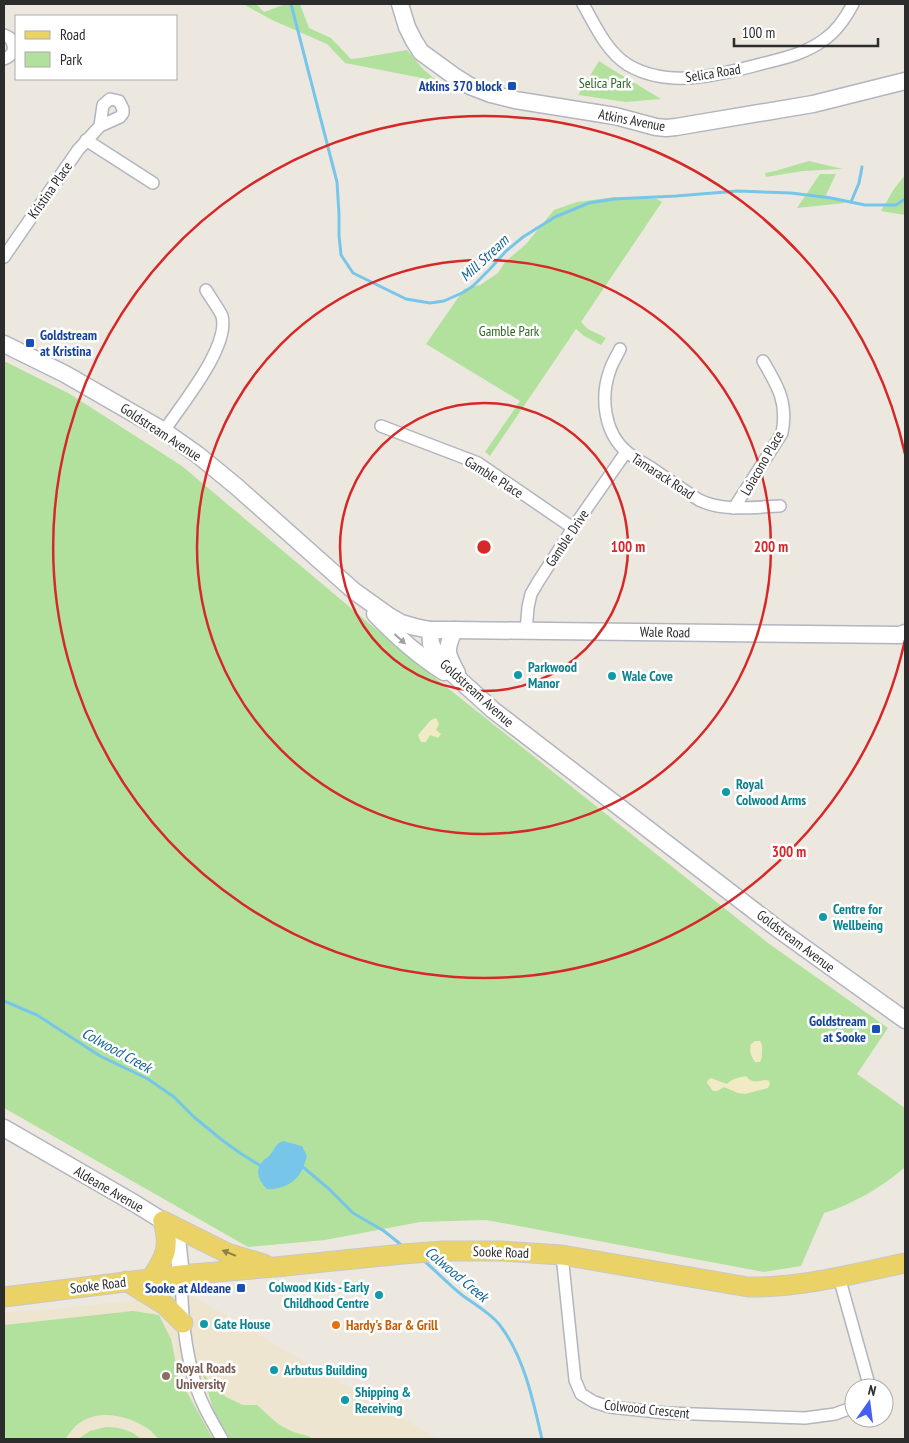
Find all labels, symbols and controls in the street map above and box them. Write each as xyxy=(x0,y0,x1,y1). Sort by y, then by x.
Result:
legend xyxy=(15,15,178,80)
scale bar xyxy=(734,15,878,47)
text: 100 m xyxy=(742,23,775,42)
text: Road xyxy=(60,25,86,44)
text: Park xyxy=(60,50,82,69)
street label: Selica Road xyxy=(684,60,742,86)
park label: Selica Park xyxy=(579,74,632,92)
place label: Atkins 370 block xyxy=(418,77,502,95)
marker: Atkins 370 block xyxy=(506,80,518,92)
street label: Atkins Avenue xyxy=(597,105,667,135)
street label: Kristina Place xyxy=(24,158,76,222)
water label: Mill Stream xyxy=(456,230,513,285)
park label: Gamble Park xyxy=(479,322,540,340)
place label: Goldstream at Kristina xyxy=(40,326,97,360)
marker: Goldstream at Kristina xyxy=(24,337,36,349)
street label: Goldstream Avenue xyxy=(117,399,205,465)
street label: Loiacono Place xyxy=(736,427,788,498)
street label: Tamarack Road xyxy=(628,449,698,503)
street label: Gamble Place xyxy=(461,452,527,502)
street label: Gamble Drive xyxy=(541,506,593,570)
text: 100 m xyxy=(611,537,645,556)
text: 200 m xyxy=(754,537,788,556)
centre of rings xyxy=(475,538,493,556)
street label: Wale Road xyxy=(640,623,690,641)
one-way arrow xyxy=(393,633,405,645)
street label: Goldstream Avenue xyxy=(436,655,518,731)
place label: Parkwood Manor xyxy=(528,658,577,692)
place label: Wale Cove xyxy=(621,667,673,685)
marker: Parkwood Manor xyxy=(512,669,524,681)
marker: Wale Cove xyxy=(606,670,618,682)
place label: Royal Colwood Arms xyxy=(736,775,806,809)
marker: Royal Colwood Arms xyxy=(720,786,732,798)
text: 300 m xyxy=(772,842,806,861)
place label: Centre for Wellbeing xyxy=(832,900,883,934)
street label: Goldstream Avenue xyxy=(753,906,839,976)
marker: Centre for Wellbeing xyxy=(817,911,829,923)
place label: Goldstream at Sooke xyxy=(809,1012,866,1046)
water label: Colwood Creek xyxy=(79,1023,157,1078)
marker: Goldstream at Sooke xyxy=(870,1023,882,1035)
street label: Aldeane Avenue xyxy=(71,1162,147,1216)
water label: Colwood Creek xyxy=(422,1242,494,1307)
street label: Sooke Road xyxy=(473,1242,529,1262)
one-way arrow xyxy=(221,1249,236,1257)
street label: Sooke Road xyxy=(69,1273,127,1297)
place label: Colwood Kids - Early Childhood Centre xyxy=(269,1278,369,1312)
place label: Sooke at Aldeane xyxy=(145,1279,231,1297)
marker: Sooke at Aldeane xyxy=(235,1282,247,1294)
marker: Colwood Kids - Early Childhood Centre xyxy=(373,1289,385,1301)
place label: Gate House xyxy=(214,1315,271,1333)
place label: Hardy's Bar & Grill xyxy=(346,1316,439,1334)
marker: Gate House xyxy=(198,1318,210,1330)
marker: Hardy's Bar & Grill xyxy=(330,1319,342,1331)
place label: Royal Roads University xyxy=(176,1359,236,1393)
place label: Arbutus Building xyxy=(283,1361,367,1379)
marker: Arbutus Building xyxy=(268,1364,280,1376)
marker: Royal Roads University xyxy=(160,1370,172,1382)
north arrow xyxy=(844,1378,894,1428)
text: N xyxy=(866,1381,878,1400)
place label: Shipping & Receiving xyxy=(355,1383,411,1417)
marker: Shipping & Receiving xyxy=(339,1394,351,1406)
street label: Colwood Crescent xyxy=(603,1396,691,1422)

